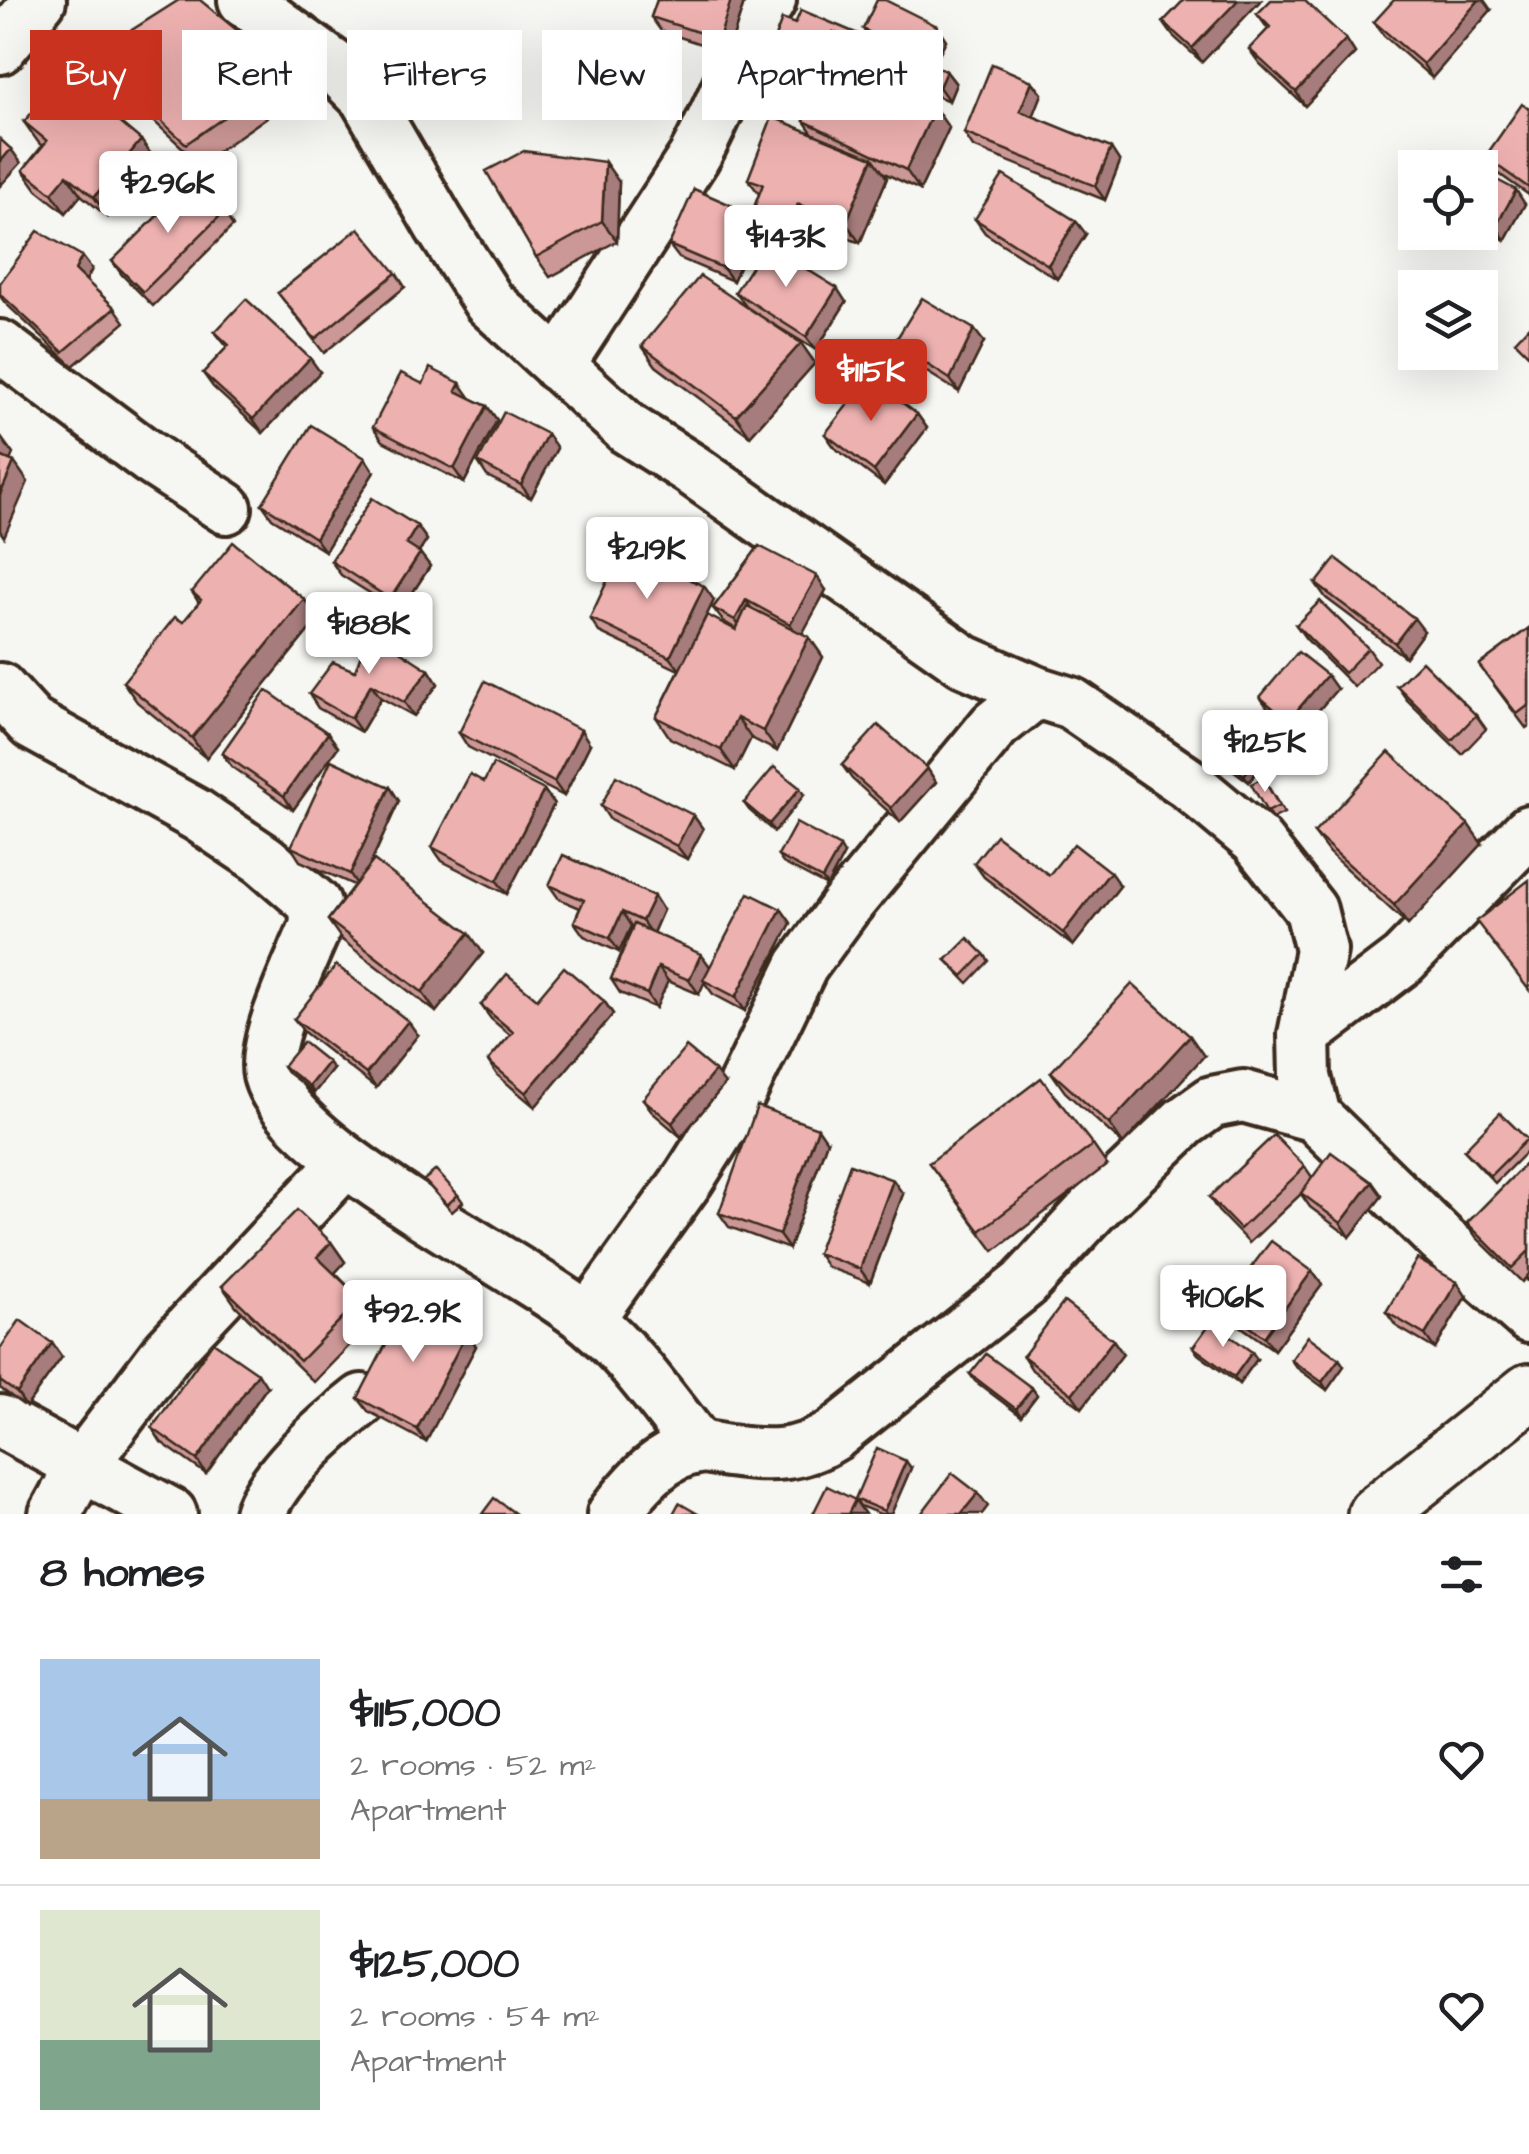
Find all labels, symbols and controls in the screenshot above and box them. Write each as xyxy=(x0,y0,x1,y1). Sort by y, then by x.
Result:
chip: Buy xyxy=(30,30,162,120)
chip: Rent xyxy=(182,30,327,120)
chip: Filters xyxy=(347,30,522,120)
chip: New xyxy=(542,30,682,120)
chip: Apartment xyxy=(702,30,943,120)
map controls xyxy=(1398,150,1498,370)
button: locate xyxy=(1398,150,1498,250)
pin: $296K xyxy=(98,151,238,236)
text: $296K xyxy=(121,161,215,206)
pin: $143K xyxy=(716,205,856,290)
text: $143K xyxy=(746,215,826,260)
button: layers xyxy=(1398,270,1498,370)
pin: $115K xyxy=(801,339,941,424)
text: $115K xyxy=(837,349,905,394)
pin: $219K xyxy=(577,517,717,602)
text: $219K xyxy=(608,527,686,572)
pin: $188K xyxy=(299,592,439,677)
text: $188K xyxy=(328,602,410,647)
pin: $125K xyxy=(1195,710,1335,795)
text: $125K xyxy=(1224,720,1306,765)
pin: $106K xyxy=(1153,1265,1293,1350)
text: $106K xyxy=(1182,1275,1264,1320)
pin: $92.9K xyxy=(332,1280,494,1365)
text: $92.9K xyxy=(365,1290,461,1335)
text: 8 homes xyxy=(40,1545,205,1603)
icon: filters xyxy=(1434,1547,1489,1602)
text: $115,000 xyxy=(350,1685,501,1743)
icon: home xyxy=(120,1699,240,1819)
icon: heart xyxy=(1434,1732,1489,1787)
text: 2 rooms · 52 m² xyxy=(350,1743,597,1788)
text: Apartment xyxy=(350,1788,506,1833)
text: $125,000 xyxy=(350,1936,519,1994)
icon: home xyxy=(120,1950,240,2070)
icon: heart xyxy=(1434,1983,1489,2038)
text: 2 rooms · 54 m² xyxy=(350,1994,600,2039)
text: Apartment xyxy=(350,2039,506,2084)

